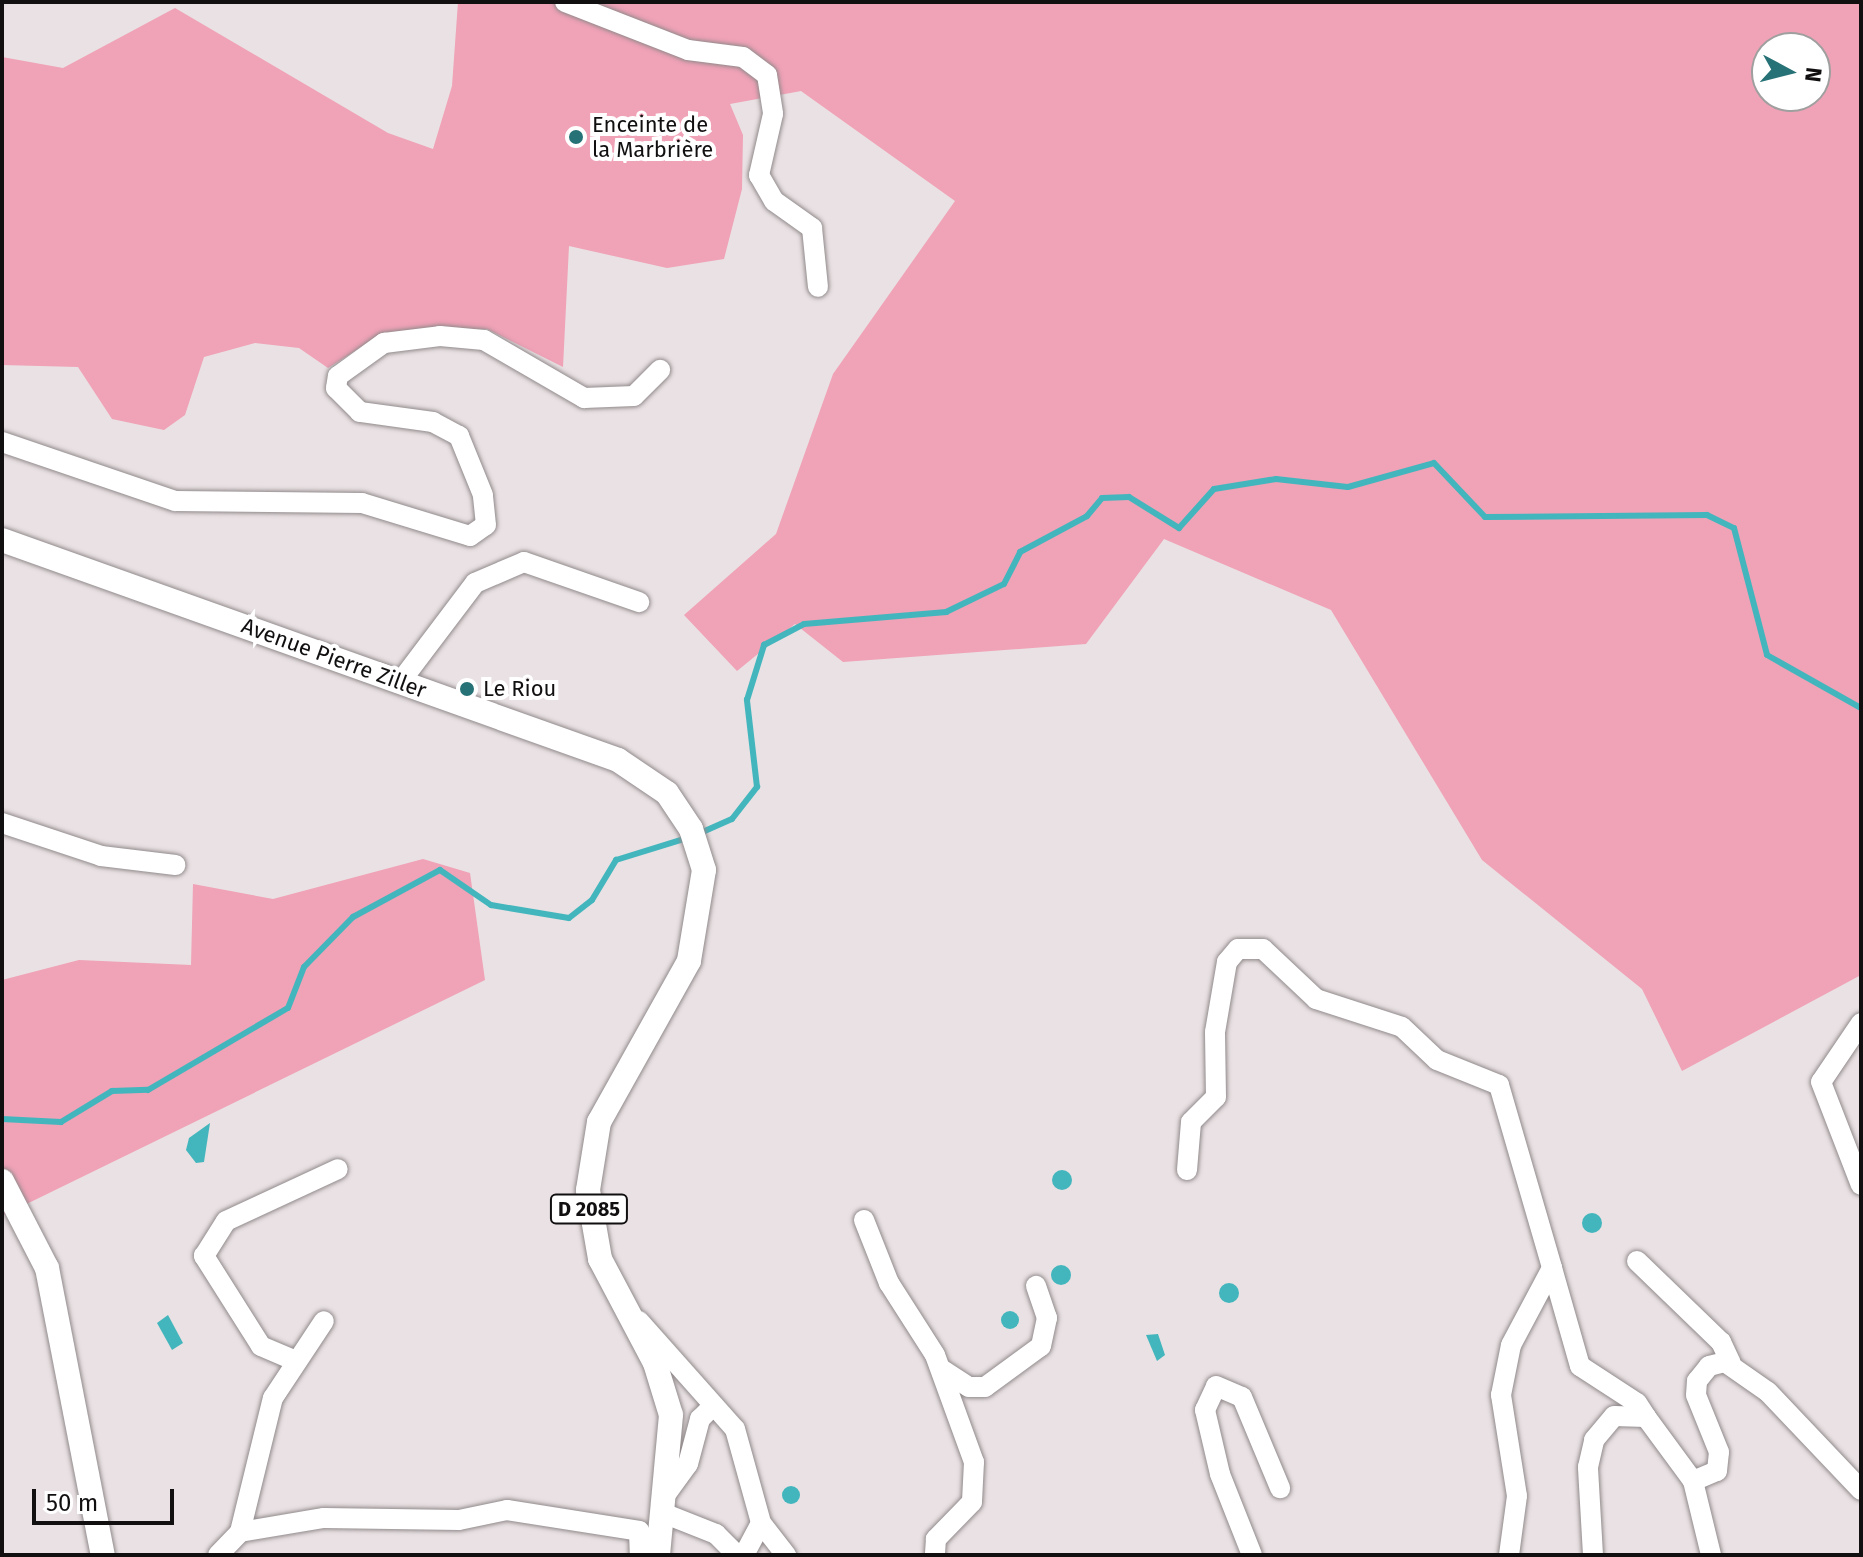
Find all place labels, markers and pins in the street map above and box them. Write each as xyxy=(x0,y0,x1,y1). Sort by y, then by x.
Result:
place label: Enceinte de la Marbrière xyxy=(592,111,713,162)
marker: Enceinte de la Marbrière xyxy=(567,128,585,146)
place label: Le Riou xyxy=(483,676,556,702)
marker: Le Riou xyxy=(458,680,476,698)

